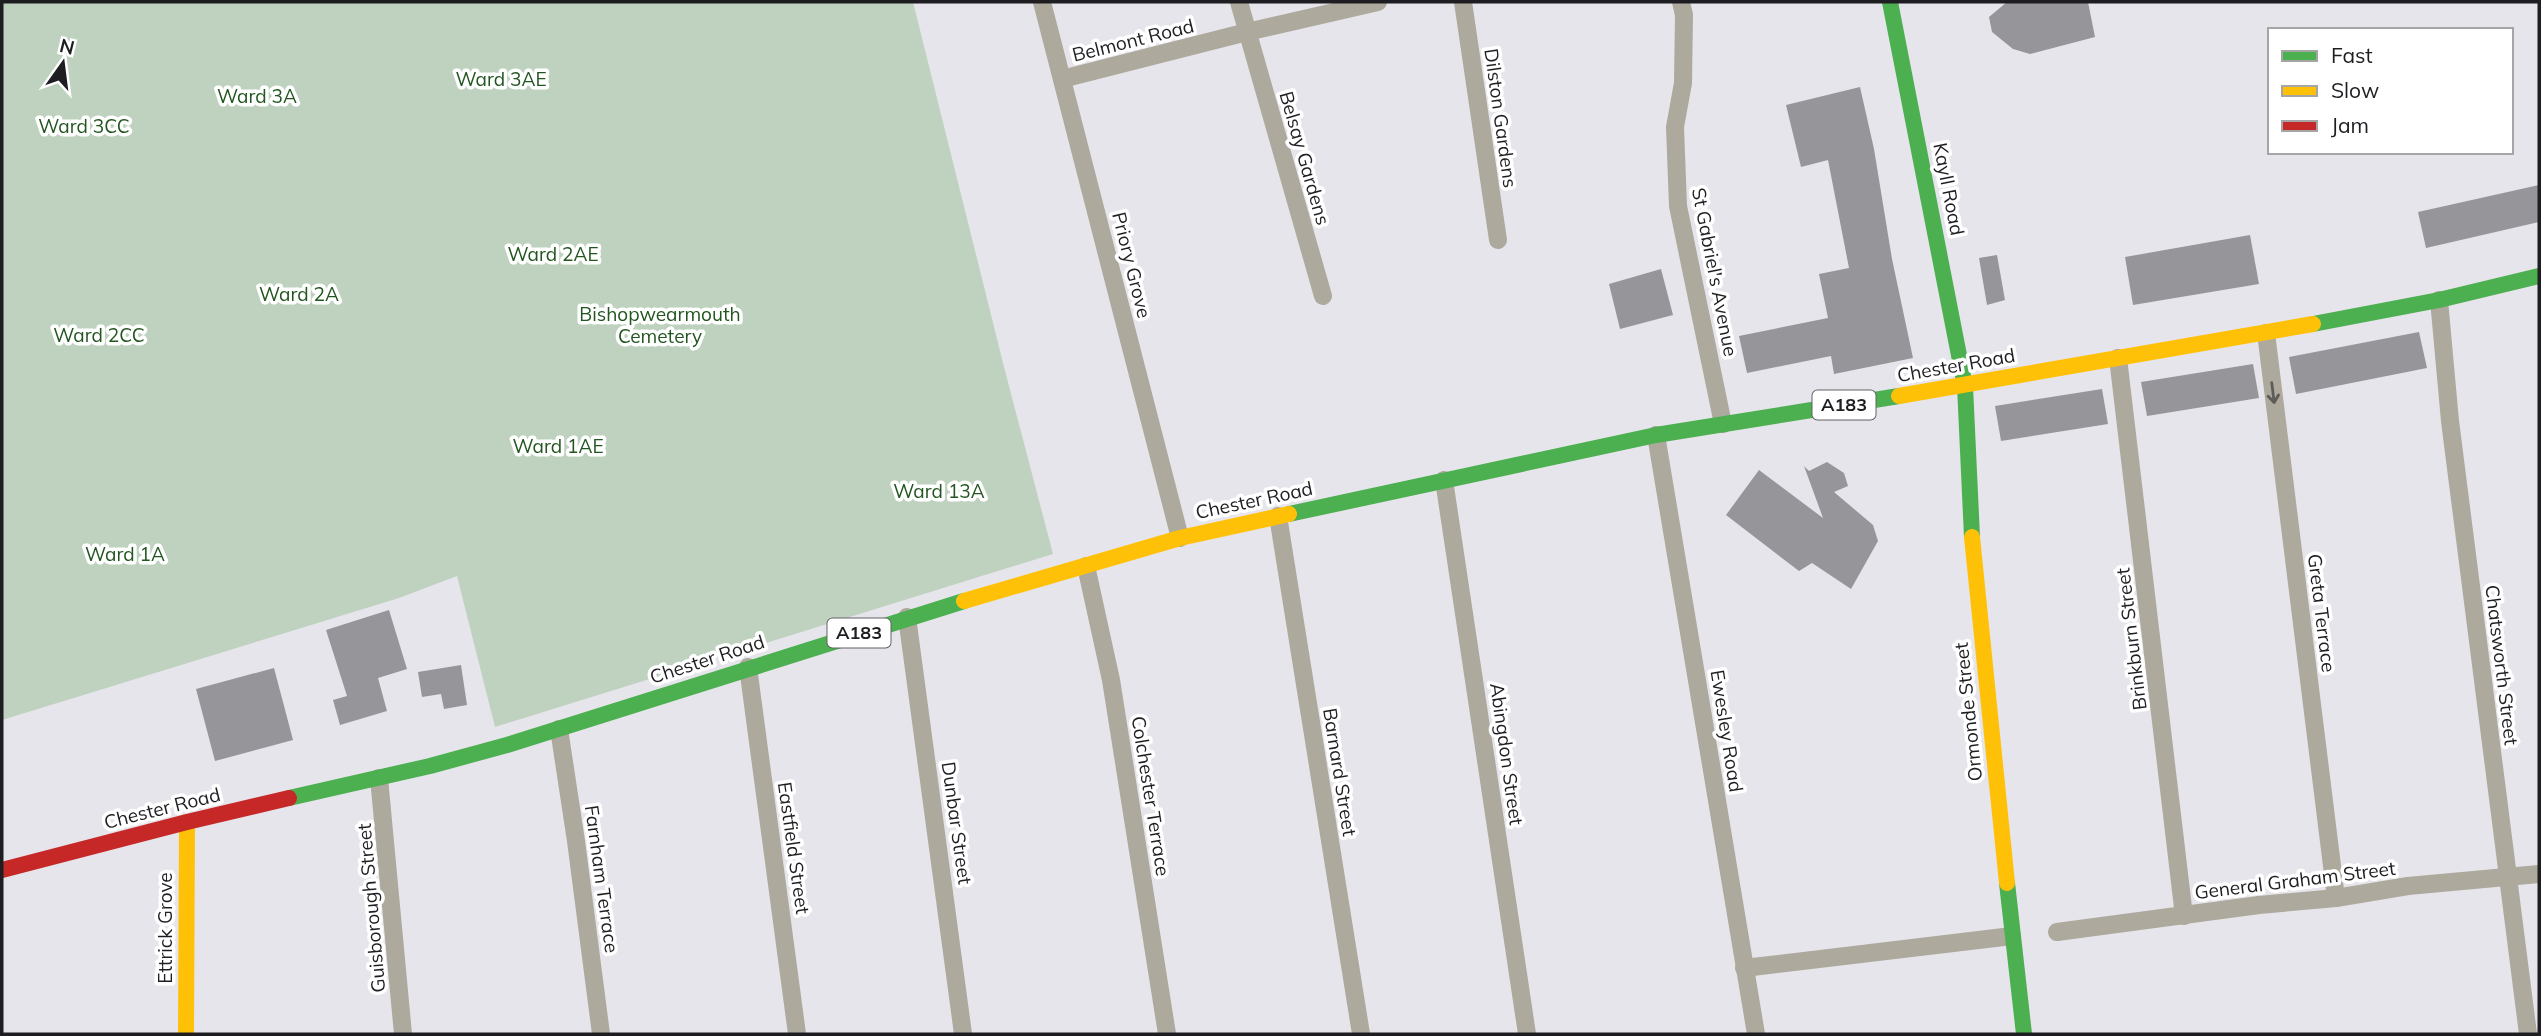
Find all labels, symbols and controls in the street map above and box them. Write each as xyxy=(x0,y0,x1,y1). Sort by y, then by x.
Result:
street label: Belmont Road xyxy=(1070,13,1196,67)
north arrow xyxy=(28,28,98,98)
legend xyxy=(2268,28,2513,154)
text: N xyxy=(57,33,77,60)
text: Fast xyxy=(2331,42,2373,68)
street label: Dilston Gardens xyxy=(1479,47,1523,189)
park label: Ward 3AE xyxy=(455,67,547,91)
text: Slow xyxy=(2331,77,2379,103)
park label: Ward 3A xyxy=(217,84,297,108)
street label: Belsay Gardens xyxy=(1274,88,1336,228)
text: Jam xyxy=(2331,112,2369,138)
park label: Ward 3CC xyxy=(38,114,130,138)
street label: Kayll Road xyxy=(1928,141,1970,237)
street label: St Gabriel's Avenue xyxy=(1687,186,1743,358)
street label: Priory Grove xyxy=(1107,209,1157,321)
park label: Ward 2AE xyxy=(507,242,599,266)
park label: Ward 2A xyxy=(259,282,339,306)
park label: Bishopwearmouth Cemetery xyxy=(579,302,741,348)
park label: Ward 2CC xyxy=(53,323,145,347)
street label: Chester Road xyxy=(1895,343,2017,387)
one-way arrow xyxy=(2267,382,2280,404)
road number: A183 xyxy=(1812,390,1876,419)
park label: Ward 1AE xyxy=(512,434,604,458)
street label: Chester Road xyxy=(1193,476,1315,524)
park label: Ward 13A xyxy=(893,479,985,503)
park label: Ward 1A xyxy=(85,542,165,566)
street label: Greta Terrace xyxy=(2303,552,2341,674)
street label: Brinkburn Street xyxy=(2110,566,2152,712)
street label: Chatsworth Street xyxy=(2480,583,2524,747)
road number: A183 xyxy=(828,618,890,648)
street label: Chester Road xyxy=(647,629,767,689)
street label: Ormonde Street xyxy=(1949,641,1987,783)
street label: Ewesley Road xyxy=(1705,668,1749,794)
street label: Abingdon Street xyxy=(1485,681,1529,827)
street label: Barnard Street xyxy=(1318,706,1362,838)
street label: Colchester Terrace xyxy=(1127,714,1175,878)
street label: Dunbar Street xyxy=(937,760,978,886)
street label: Eastfield Street xyxy=(773,780,815,916)
street label: Chester Road xyxy=(101,782,223,834)
street label: Farnham Terrace xyxy=(580,804,624,954)
street label: Guisborough Street xyxy=(352,822,390,994)
street label: General Graham Street xyxy=(2193,856,2397,904)
street label: Ettrick Grove xyxy=(153,872,177,984)

